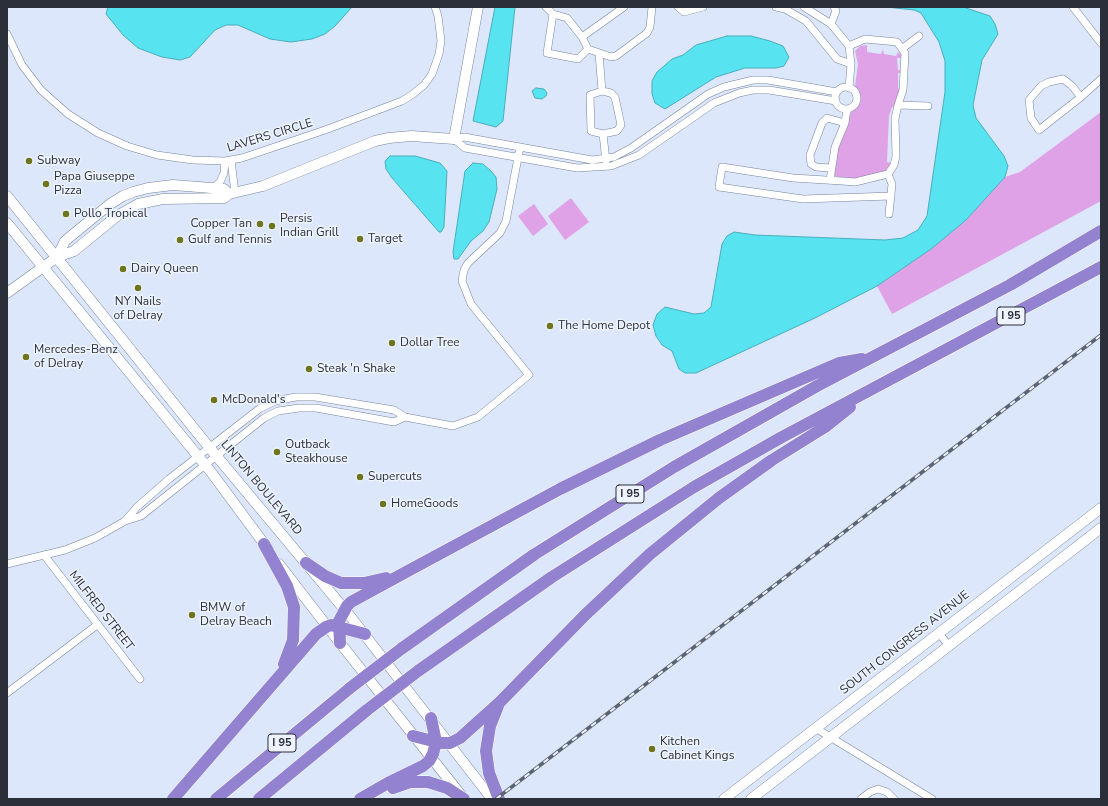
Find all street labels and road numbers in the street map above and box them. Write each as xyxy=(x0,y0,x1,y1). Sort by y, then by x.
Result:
street label: LAVERS CIRCLE xyxy=(225,116,315,156)
road number: I 95 xyxy=(997,307,1025,325)
street label: LINTON BOULEVARD xyxy=(217,438,305,538)
road number: I 95 xyxy=(616,485,644,503)
street label: MILFRED STREET xyxy=(65,568,137,654)
street label: SOUTH CONGRESS AVENUE xyxy=(837,588,973,698)
road number: I 95 xyxy=(268,734,296,752)

